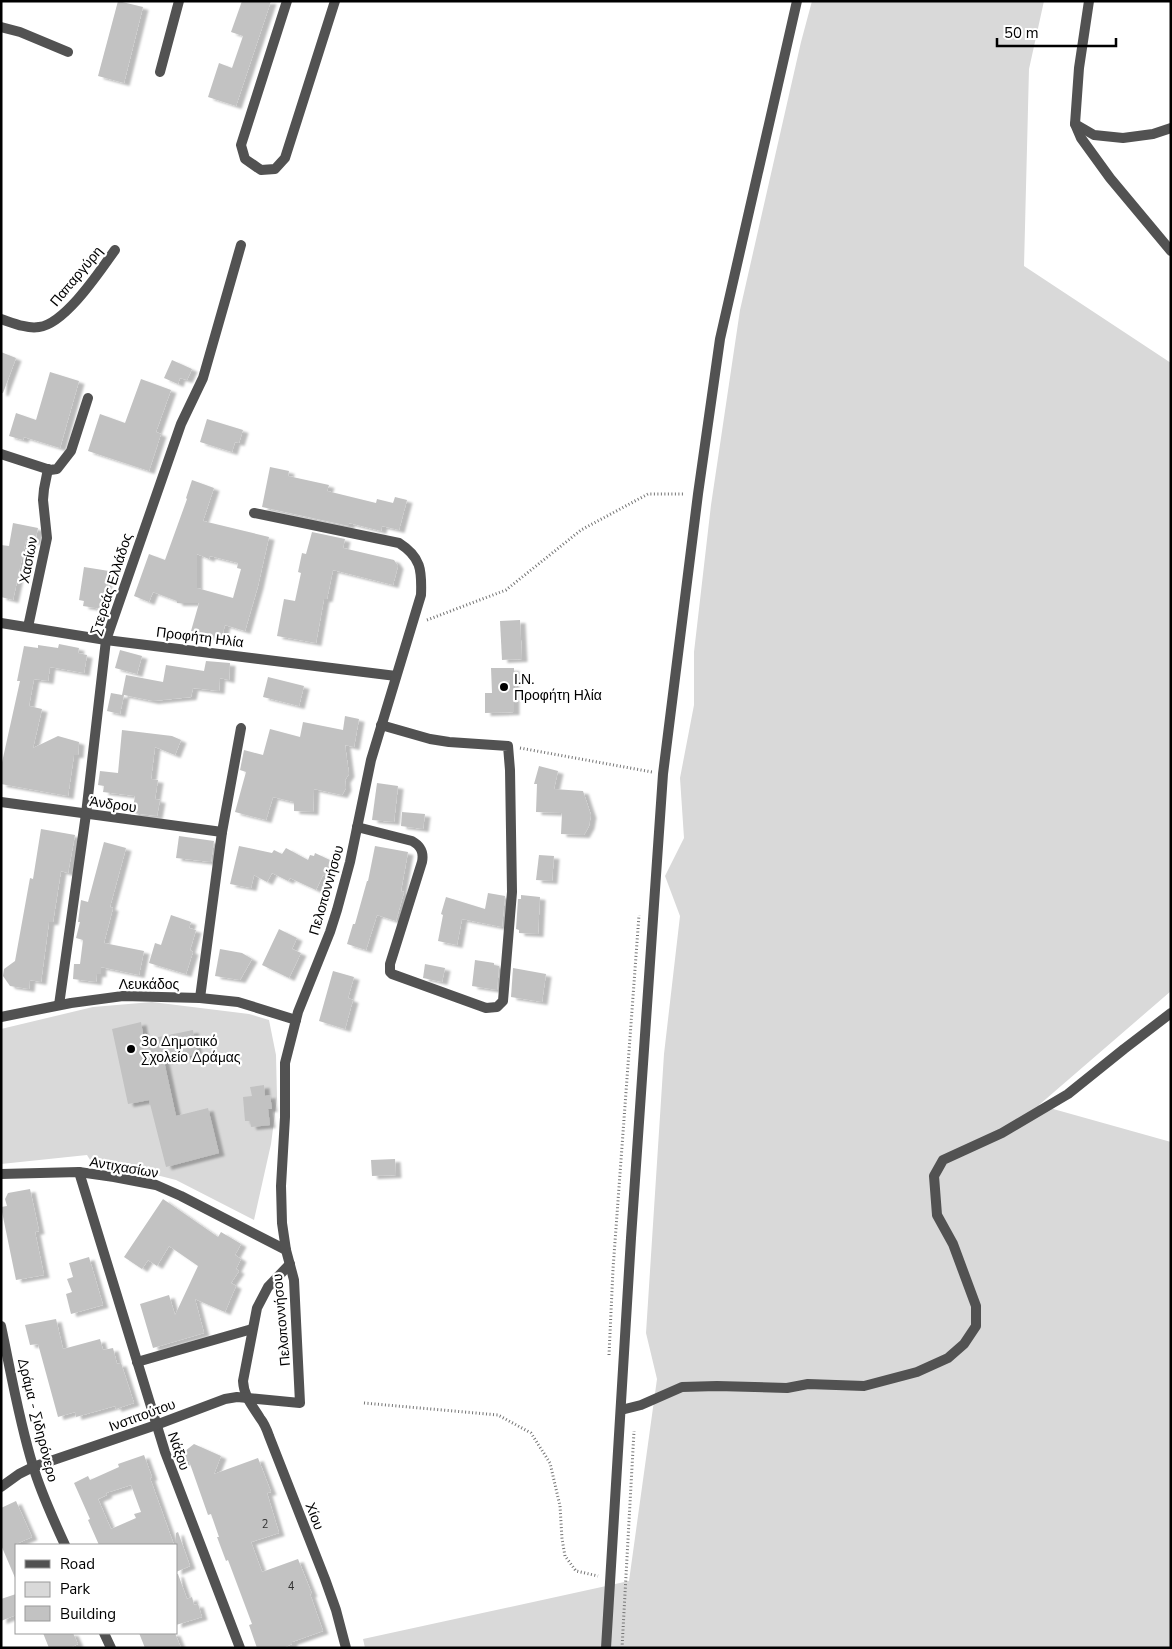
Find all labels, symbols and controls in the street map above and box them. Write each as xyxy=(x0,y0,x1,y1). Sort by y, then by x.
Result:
scale bar xyxy=(997,15,1116,47)
text: 50 m xyxy=(1004,23,1039,43)
street label: Παπαργύρη xyxy=(46,242,107,310)
street label: Στερεάς Ελλάδος xyxy=(86,530,137,638)
street label: Χασίων xyxy=(15,535,42,585)
street label: Προφήτη Ηλία xyxy=(155,623,245,652)
place label: Ι.Ν. Προφήτη Ηλία xyxy=(514,670,602,705)
marker: Ι.Ν. Προφήτη Ηλία xyxy=(498,681,510,693)
street label: Άνδρου xyxy=(88,792,138,817)
street label: Πελοποννήσου xyxy=(305,843,348,937)
street label: Λευκάδος xyxy=(119,975,180,994)
place label: 3ο Δημοτικό Σχολείο Δράμας xyxy=(141,1032,241,1067)
marker: 3ο Δημοτικό Σχολείο Δράμας xyxy=(125,1043,137,1055)
street label: Αντιχασίων xyxy=(88,1152,160,1183)
street label: Πελοποννήσου xyxy=(268,1273,295,1367)
street label: Δράμα - Σιδηρόνερο xyxy=(13,1356,62,1484)
street label: Ινστιτούτου xyxy=(106,1395,178,1436)
street label: Νάξου xyxy=(163,1429,194,1473)
street label: Χίου xyxy=(301,1500,328,1533)
house number: 2 xyxy=(262,1517,268,1532)
legend xyxy=(15,1544,178,1634)
text: Road xyxy=(60,1554,95,1574)
text: Park xyxy=(60,1579,90,1599)
house number: 4 xyxy=(288,1579,295,1594)
text: Building xyxy=(60,1604,116,1624)

